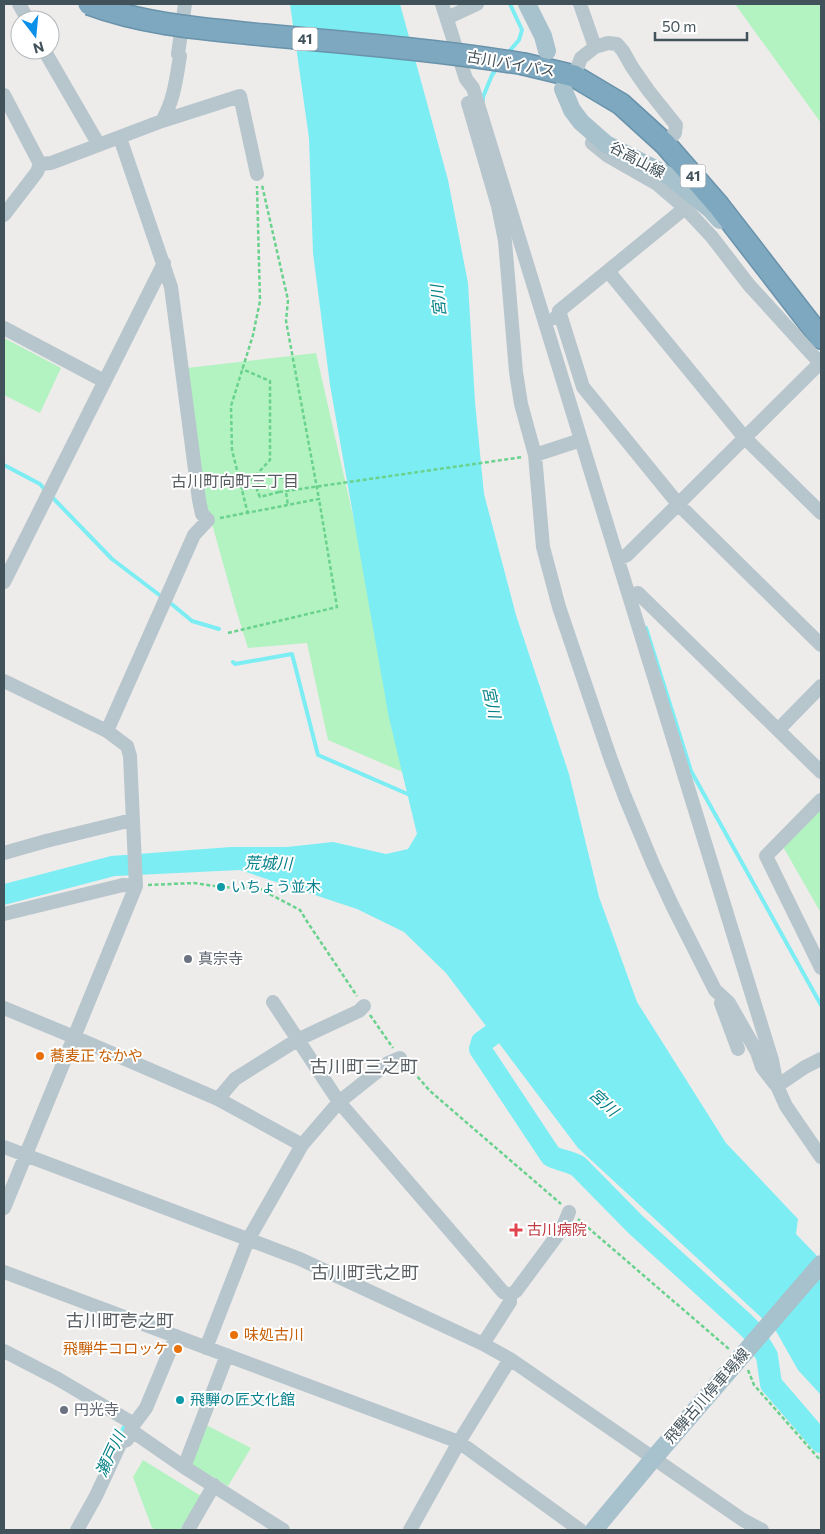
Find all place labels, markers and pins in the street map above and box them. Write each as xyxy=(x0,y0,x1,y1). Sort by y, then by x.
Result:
place label: いちょう並木 xyxy=(231,877,321,895)
marker: いちょう並木 xyxy=(215,881,227,893)
place label: 真宗寺 xyxy=(198,949,243,967)
marker: 真宗寺 xyxy=(182,953,194,965)
place label: 蕎麦正 なかや xyxy=(50,1046,143,1064)
marker: 蕎麦正 なかや xyxy=(34,1050,46,1062)
place label: 古川病院 xyxy=(527,1220,587,1238)
marker: 古川病院 xyxy=(509,1223,523,1237)
place label: 味処古川 xyxy=(244,1325,304,1343)
marker: 味処古川 xyxy=(228,1329,240,1341)
place label: 飛騨牛コロッケ xyxy=(63,1339,168,1357)
marker: 飛騨牛コロッケ xyxy=(172,1343,184,1355)
place label: 飛騨の匠文化館 xyxy=(190,1390,295,1408)
marker: 飛騨の匠文化館 xyxy=(174,1394,186,1406)
place label: 円光寺 xyxy=(74,1400,119,1418)
marker: 円光寺 xyxy=(58,1404,70,1416)

